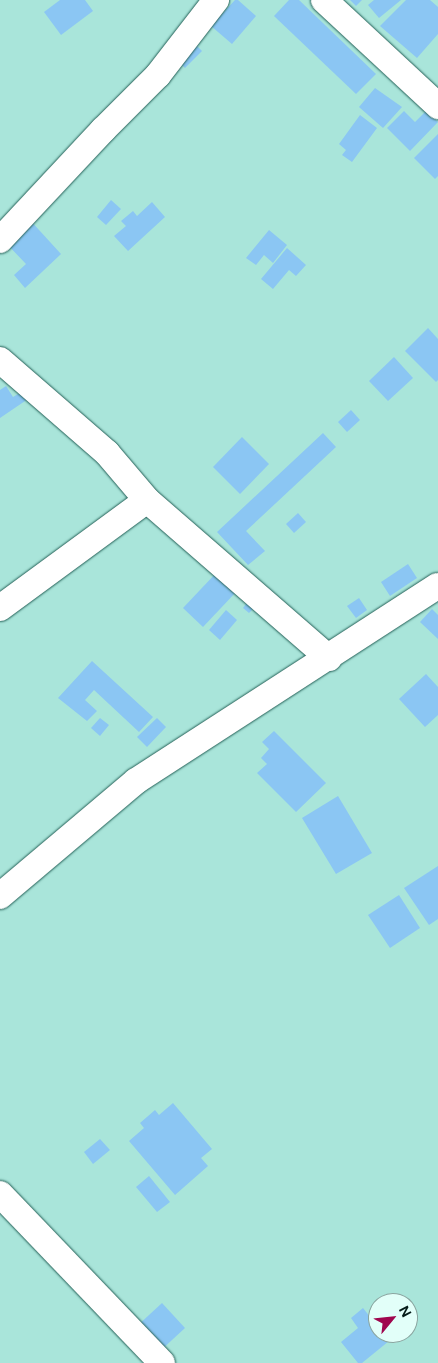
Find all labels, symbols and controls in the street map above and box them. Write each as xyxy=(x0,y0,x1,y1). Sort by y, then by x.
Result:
north arrow xyxy=(368,1293,418,1343)
text: N xyxy=(395,1303,416,1320)

